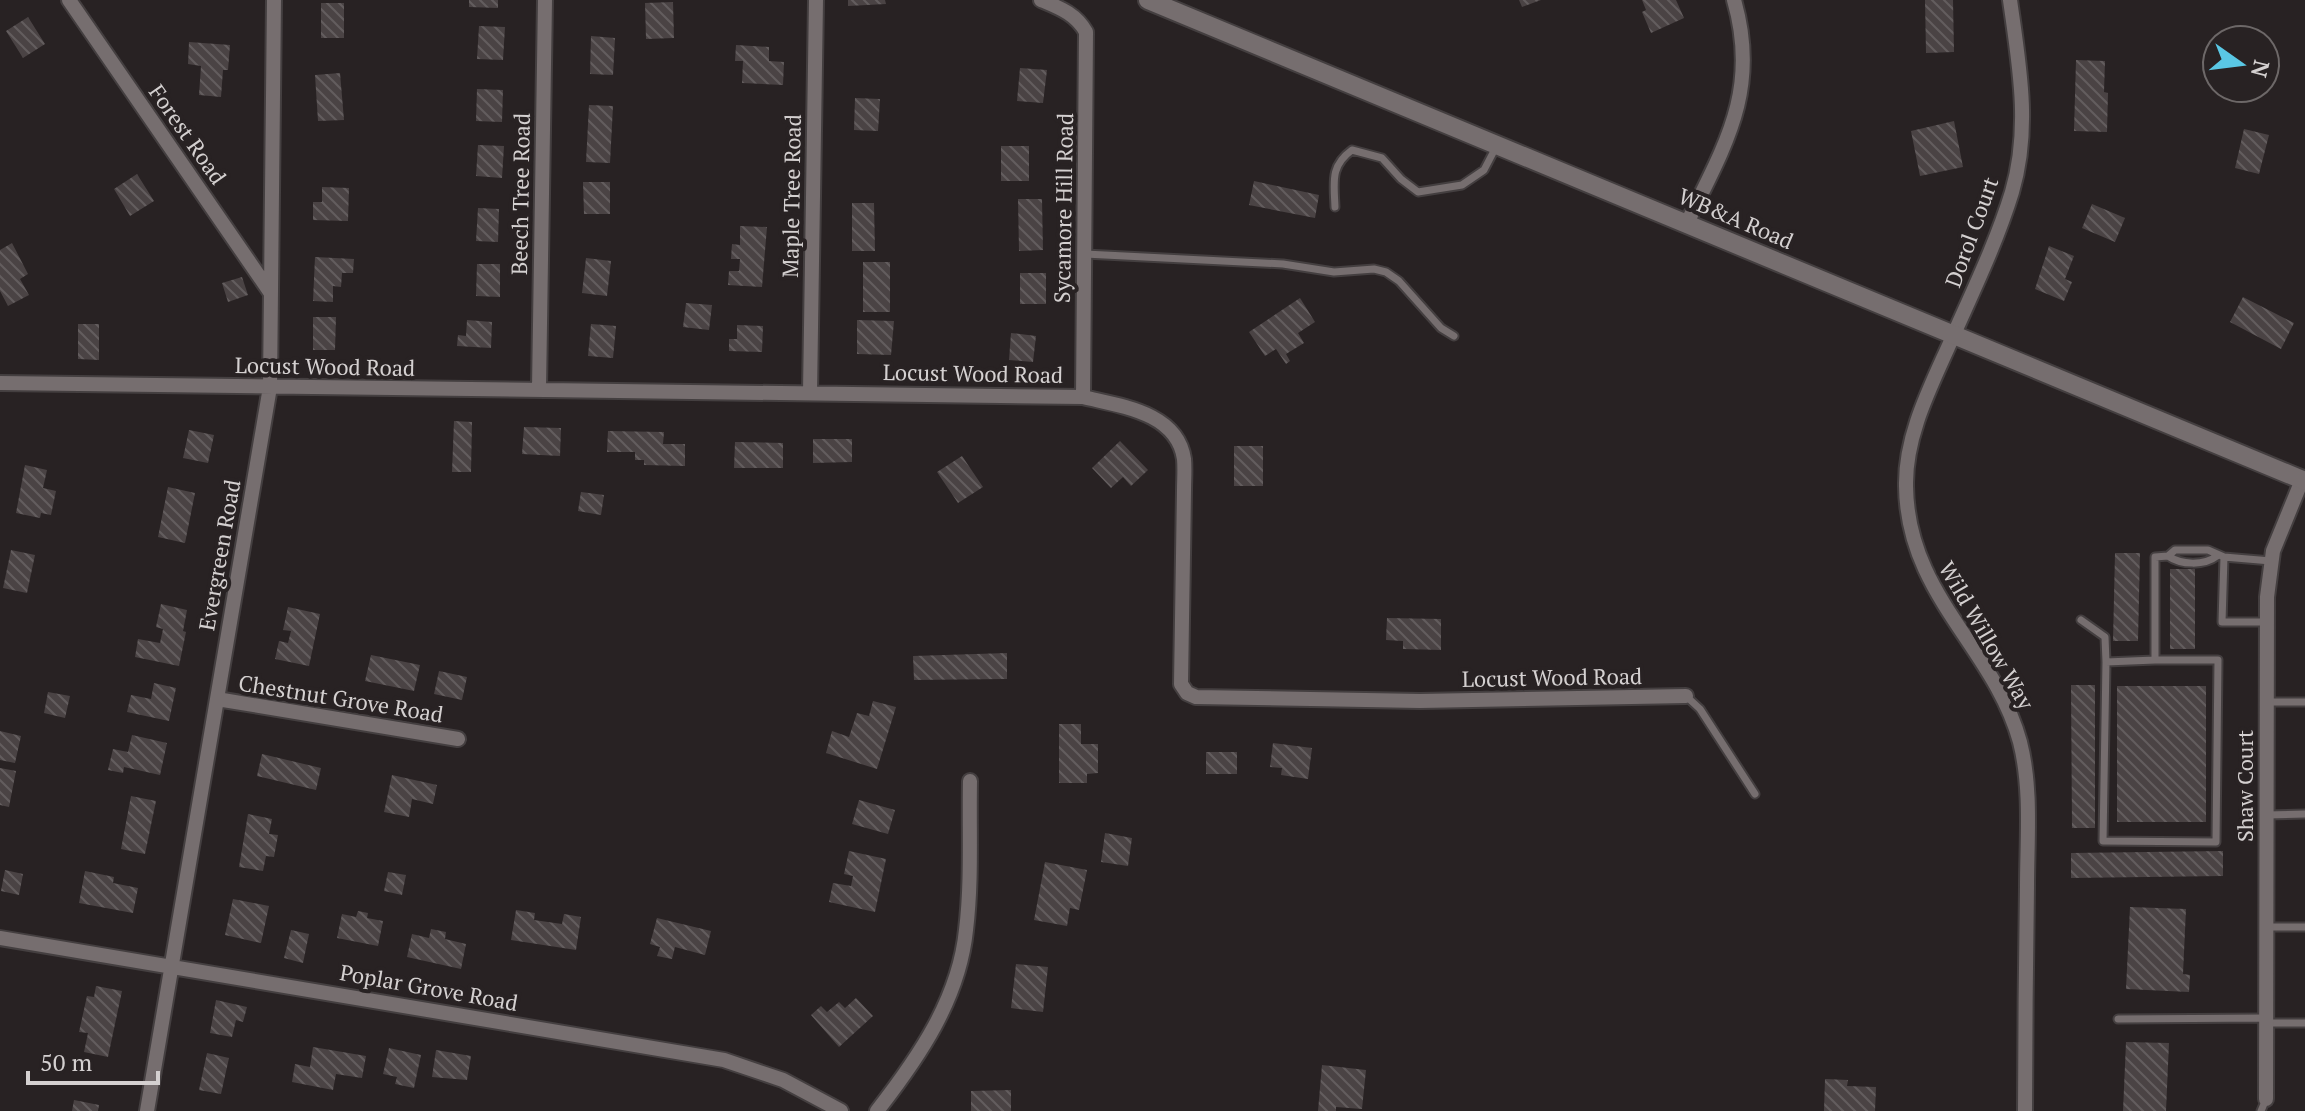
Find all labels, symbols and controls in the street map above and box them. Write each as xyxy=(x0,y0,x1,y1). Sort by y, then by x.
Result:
north arrow xyxy=(2201,24,2281,104)
text: N xyxy=(2245,57,2277,81)
street label: Forest Road xyxy=(143,78,233,190)
street label: Beech Tree Road xyxy=(504,113,536,275)
street label: Sycamore Hill Road xyxy=(1047,113,1079,303)
street label: Maple Tree Road xyxy=(775,114,807,278)
street label: Dorol Court xyxy=(1938,173,2004,291)
street label: WB&A Road xyxy=(1674,181,1798,255)
street label: Locust Wood Road xyxy=(235,350,415,382)
street label: Locust Wood Road xyxy=(883,357,1063,389)
street label: Evergreen Road xyxy=(191,477,247,633)
street label: Wild Willow Way xyxy=(1933,556,2042,715)
street label: Locust Wood Road xyxy=(1462,661,1642,693)
street label: Chestnut Grove Road xyxy=(237,668,445,728)
street label: Shaw Court xyxy=(2230,730,2259,842)
street label: Poplar Grove Road xyxy=(338,957,520,1017)
scale bar xyxy=(28,1035,158,1085)
text: 50 m xyxy=(40,1046,92,1078)

